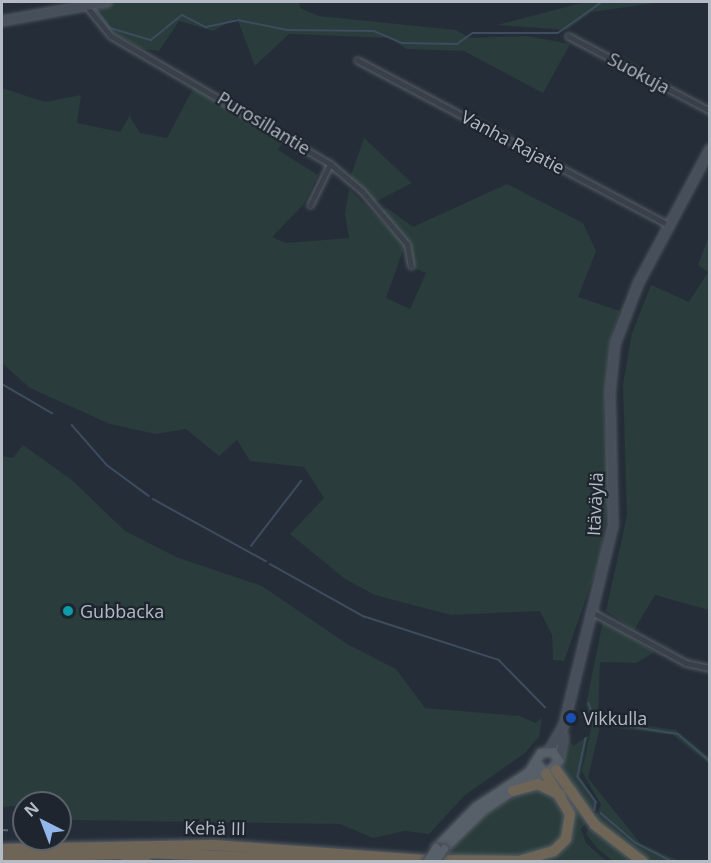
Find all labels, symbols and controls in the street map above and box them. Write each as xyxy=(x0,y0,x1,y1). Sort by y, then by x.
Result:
street label: Suokuja xyxy=(604,48,674,98)
street label: Purosillantie xyxy=(214,87,314,159)
street label: Vanha Rajatie xyxy=(458,106,568,178)
street label: Itäväylä xyxy=(583,471,607,537)
place label: Gubbacka xyxy=(80,600,164,622)
marker: Gubbacka xyxy=(61,604,75,618)
place label: Vikkulla xyxy=(583,707,647,729)
marker: Vikkulla xyxy=(564,711,578,725)
north arrow xyxy=(12,791,72,851)
text: N xyxy=(19,797,43,822)
street label: Kehä III xyxy=(184,817,246,839)

